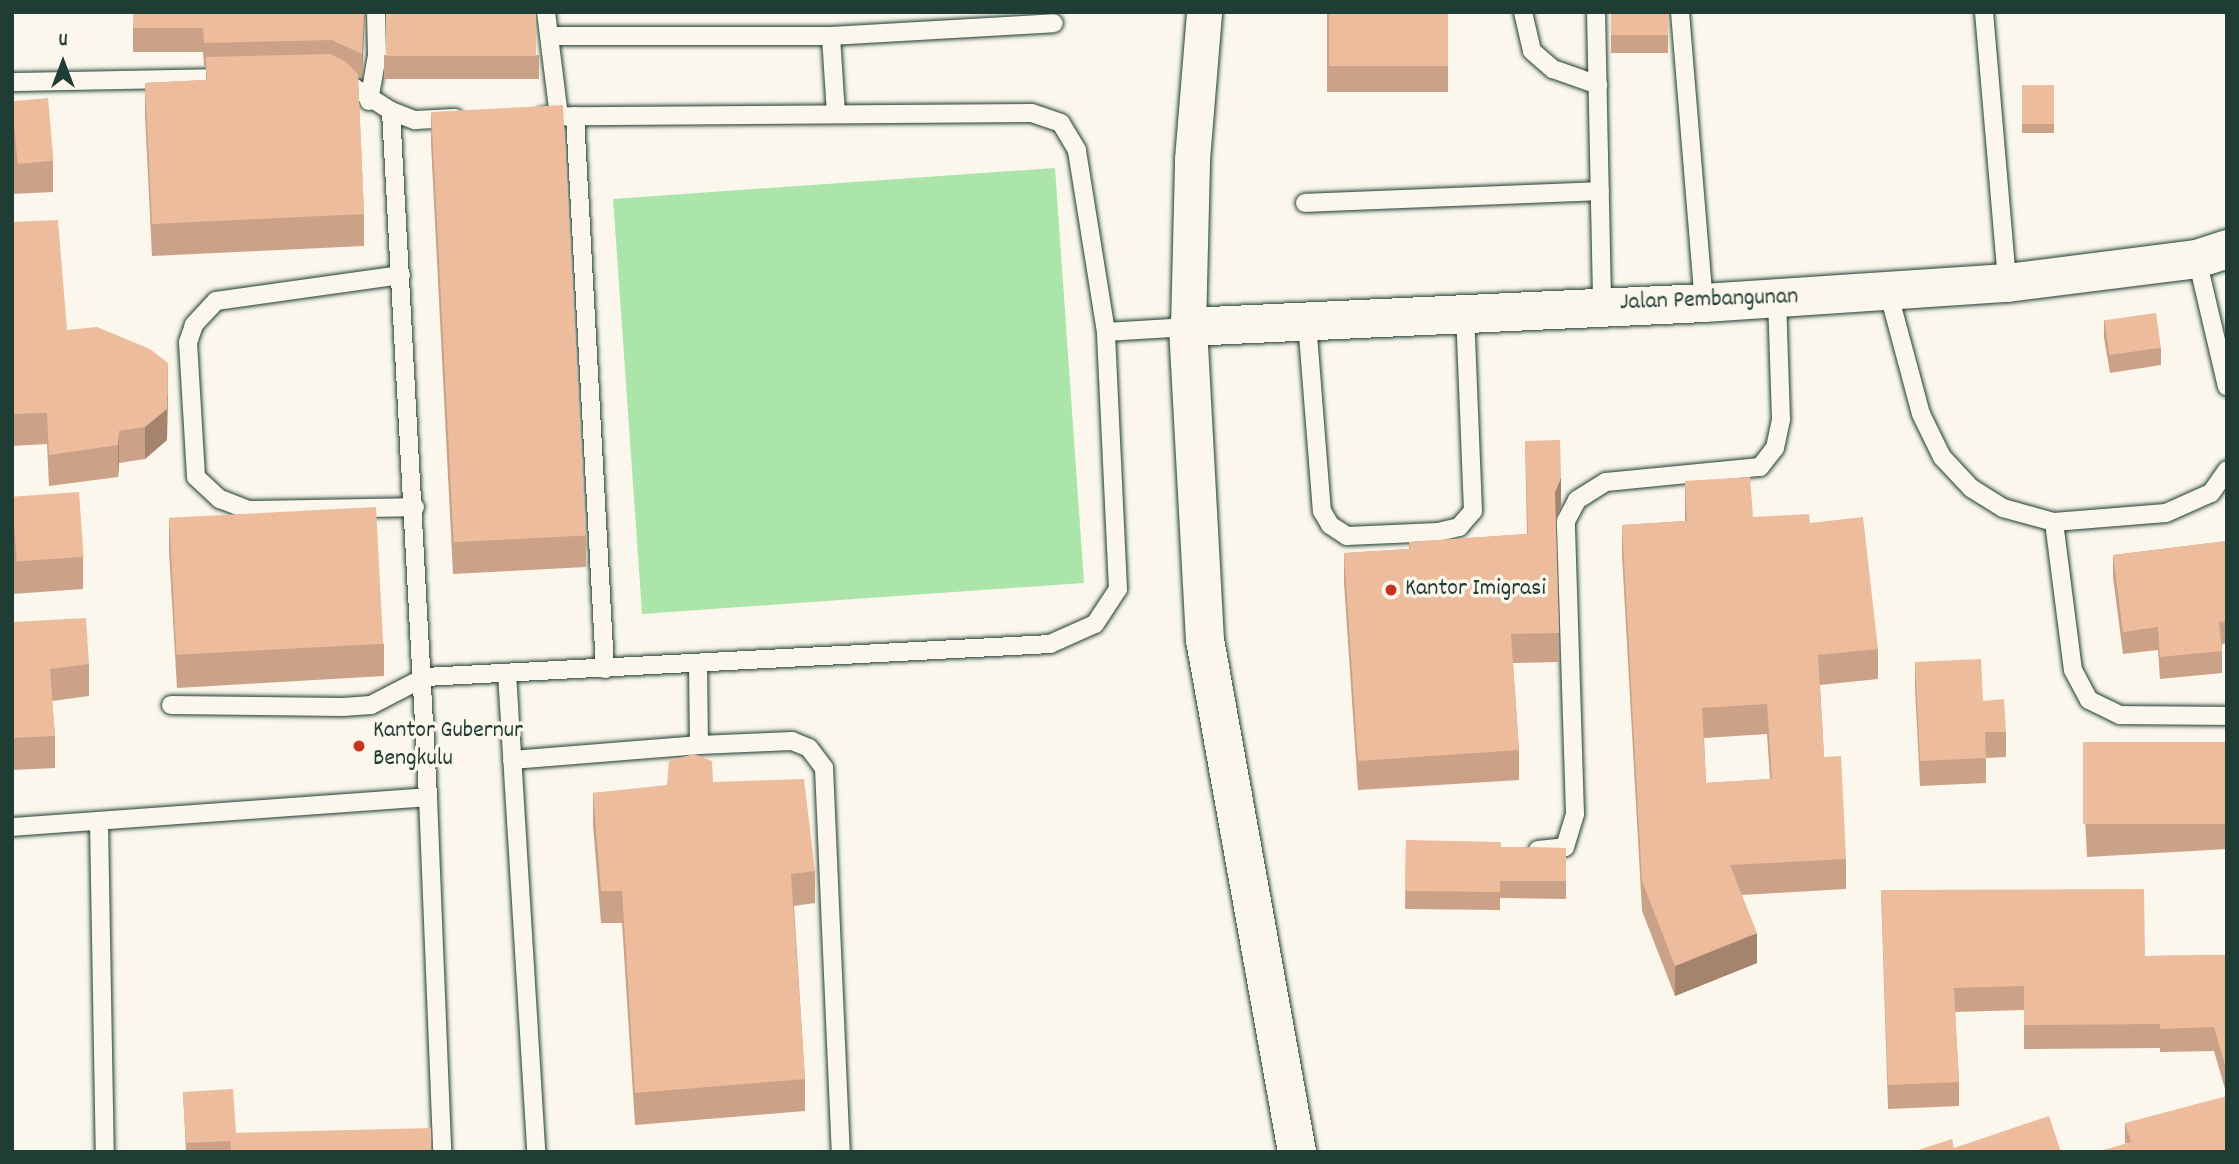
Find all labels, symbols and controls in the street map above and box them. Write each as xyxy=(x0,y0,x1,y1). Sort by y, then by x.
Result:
north arrow xyxy=(28,28,98,98)
text: U xyxy=(58,28,68,55)
street label: Jalan Pembangunan xyxy=(1619,283,1799,319)
place label: Kantor Imigrasi xyxy=(1405,576,1546,604)
marker: Kantor Imigrasi xyxy=(1383,582,1399,598)
place label: Kantor Gubernur Bengkulu xyxy=(373,718,523,774)
marker: Kantor Gubernur Bengkulu xyxy=(351,738,367,754)

